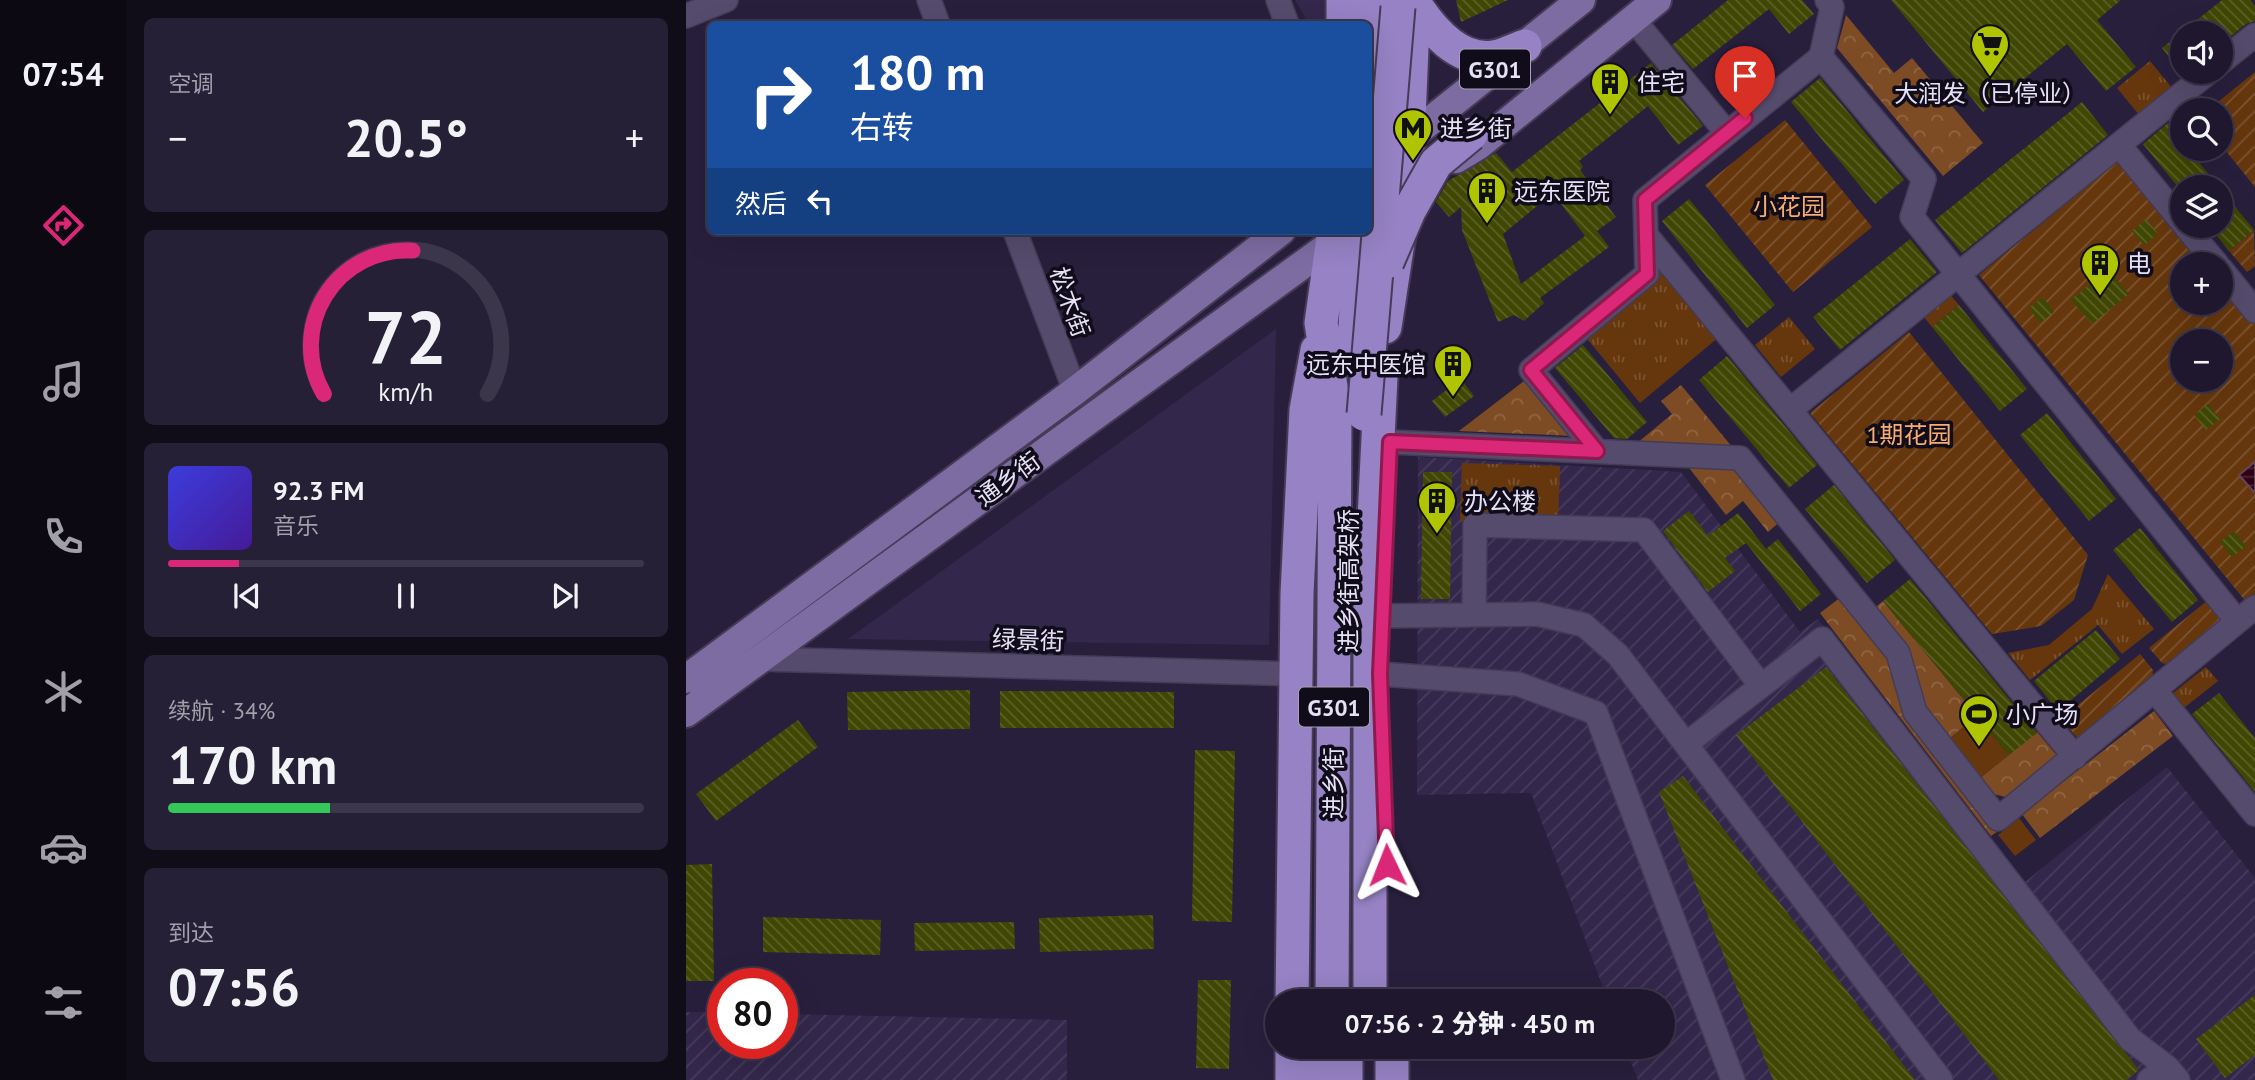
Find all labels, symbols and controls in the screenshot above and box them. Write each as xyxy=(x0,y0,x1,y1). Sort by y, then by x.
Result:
map controls xyxy=(2170,21,2233,392)
button: sound xyxy=(2170,21,2233,84)
supermarket icon: 大润发（已停业） xyxy=(1969,23,2011,78)
text: 180 m xyxy=(850,40,985,104)
pin xyxy=(1715,46,1775,118)
icon: right xyxy=(735,49,826,140)
road number: G301 xyxy=(1460,50,1530,88)
text: 07:54 xyxy=(22,53,104,95)
icon: arrive xyxy=(1726,57,1764,95)
building icon: 住宅 xyxy=(1589,61,1631,116)
place label: 住宅 xyxy=(1637,67,1685,98)
text: 空调 xyxy=(168,69,214,98)
place label: 大润发（已停业） xyxy=(1894,78,2086,109)
button: search xyxy=(2170,98,2233,161)
text: 20.5° xyxy=(344,104,468,171)
text: 右转 xyxy=(850,106,914,148)
metro station icon: 进乡街 xyxy=(1392,107,1434,162)
text: − xyxy=(168,113,187,162)
text: + xyxy=(625,113,644,162)
place label: 进乡街 xyxy=(1440,113,1512,144)
building icon: 远东医院 xyxy=(1466,170,1508,225)
button: layers xyxy=(2170,175,2233,238)
place label: 远东医院 xyxy=(1514,176,1610,207)
icon: left xyxy=(801,182,839,220)
text: 然后 xyxy=(735,187,787,220)
park label: 小花园 xyxy=(1753,191,1825,222)
icon: directions xyxy=(39,201,88,250)
building icon: 电 xyxy=(2079,242,2121,297)
place label: 电 xyxy=(2127,248,2151,279)
button: + xyxy=(2170,252,2233,315)
street label: 松木街 xyxy=(1043,263,1097,341)
text: 72 xyxy=(365,290,447,384)
button: − xyxy=(2170,329,2233,392)
building icon: 远东中医馆 xyxy=(1432,343,1474,398)
place label: 远东中医馆 xyxy=(1306,349,1426,380)
icon: music xyxy=(39,357,88,406)
text: km/h xyxy=(379,375,433,407)
park label: 1期花园 xyxy=(1866,419,1952,450)
street label: 通乡街 xyxy=(970,445,1046,513)
text: 92.3 FM xyxy=(273,474,364,507)
building icon: 办公楼 xyxy=(1416,480,1458,535)
place label: 办公楼 xyxy=(1464,486,1536,517)
street label: 进乡街高架桥 xyxy=(1333,509,1364,653)
text: 音乐 xyxy=(273,511,319,540)
icon: phone xyxy=(39,512,88,561)
icon: previous xyxy=(228,577,266,615)
icon: pause xyxy=(387,577,425,615)
icon: next xyxy=(546,577,584,615)
street label: 绿景街 xyxy=(991,623,1065,657)
icon: climate xyxy=(39,667,88,716)
road number: G301 xyxy=(1299,688,1369,726)
sports icon: 小广场 xyxy=(1958,693,2000,748)
text: 续航 · 34% xyxy=(168,696,275,725)
place label: 小广场 xyxy=(2006,699,2078,730)
text: 170 km xyxy=(168,731,337,798)
street label: 进乡街 xyxy=(1318,747,1349,819)
icon: car xyxy=(39,823,88,872)
position arrow xyxy=(1350,828,1424,902)
text: 到达 xyxy=(168,918,214,947)
text: 07:56 xyxy=(168,953,300,1020)
speed limit sign: 80 xyxy=(707,968,798,1059)
icon: filters xyxy=(39,978,88,1027)
text: 07:56 · 2 分钟 · 450 m xyxy=(1345,1007,1595,1040)

